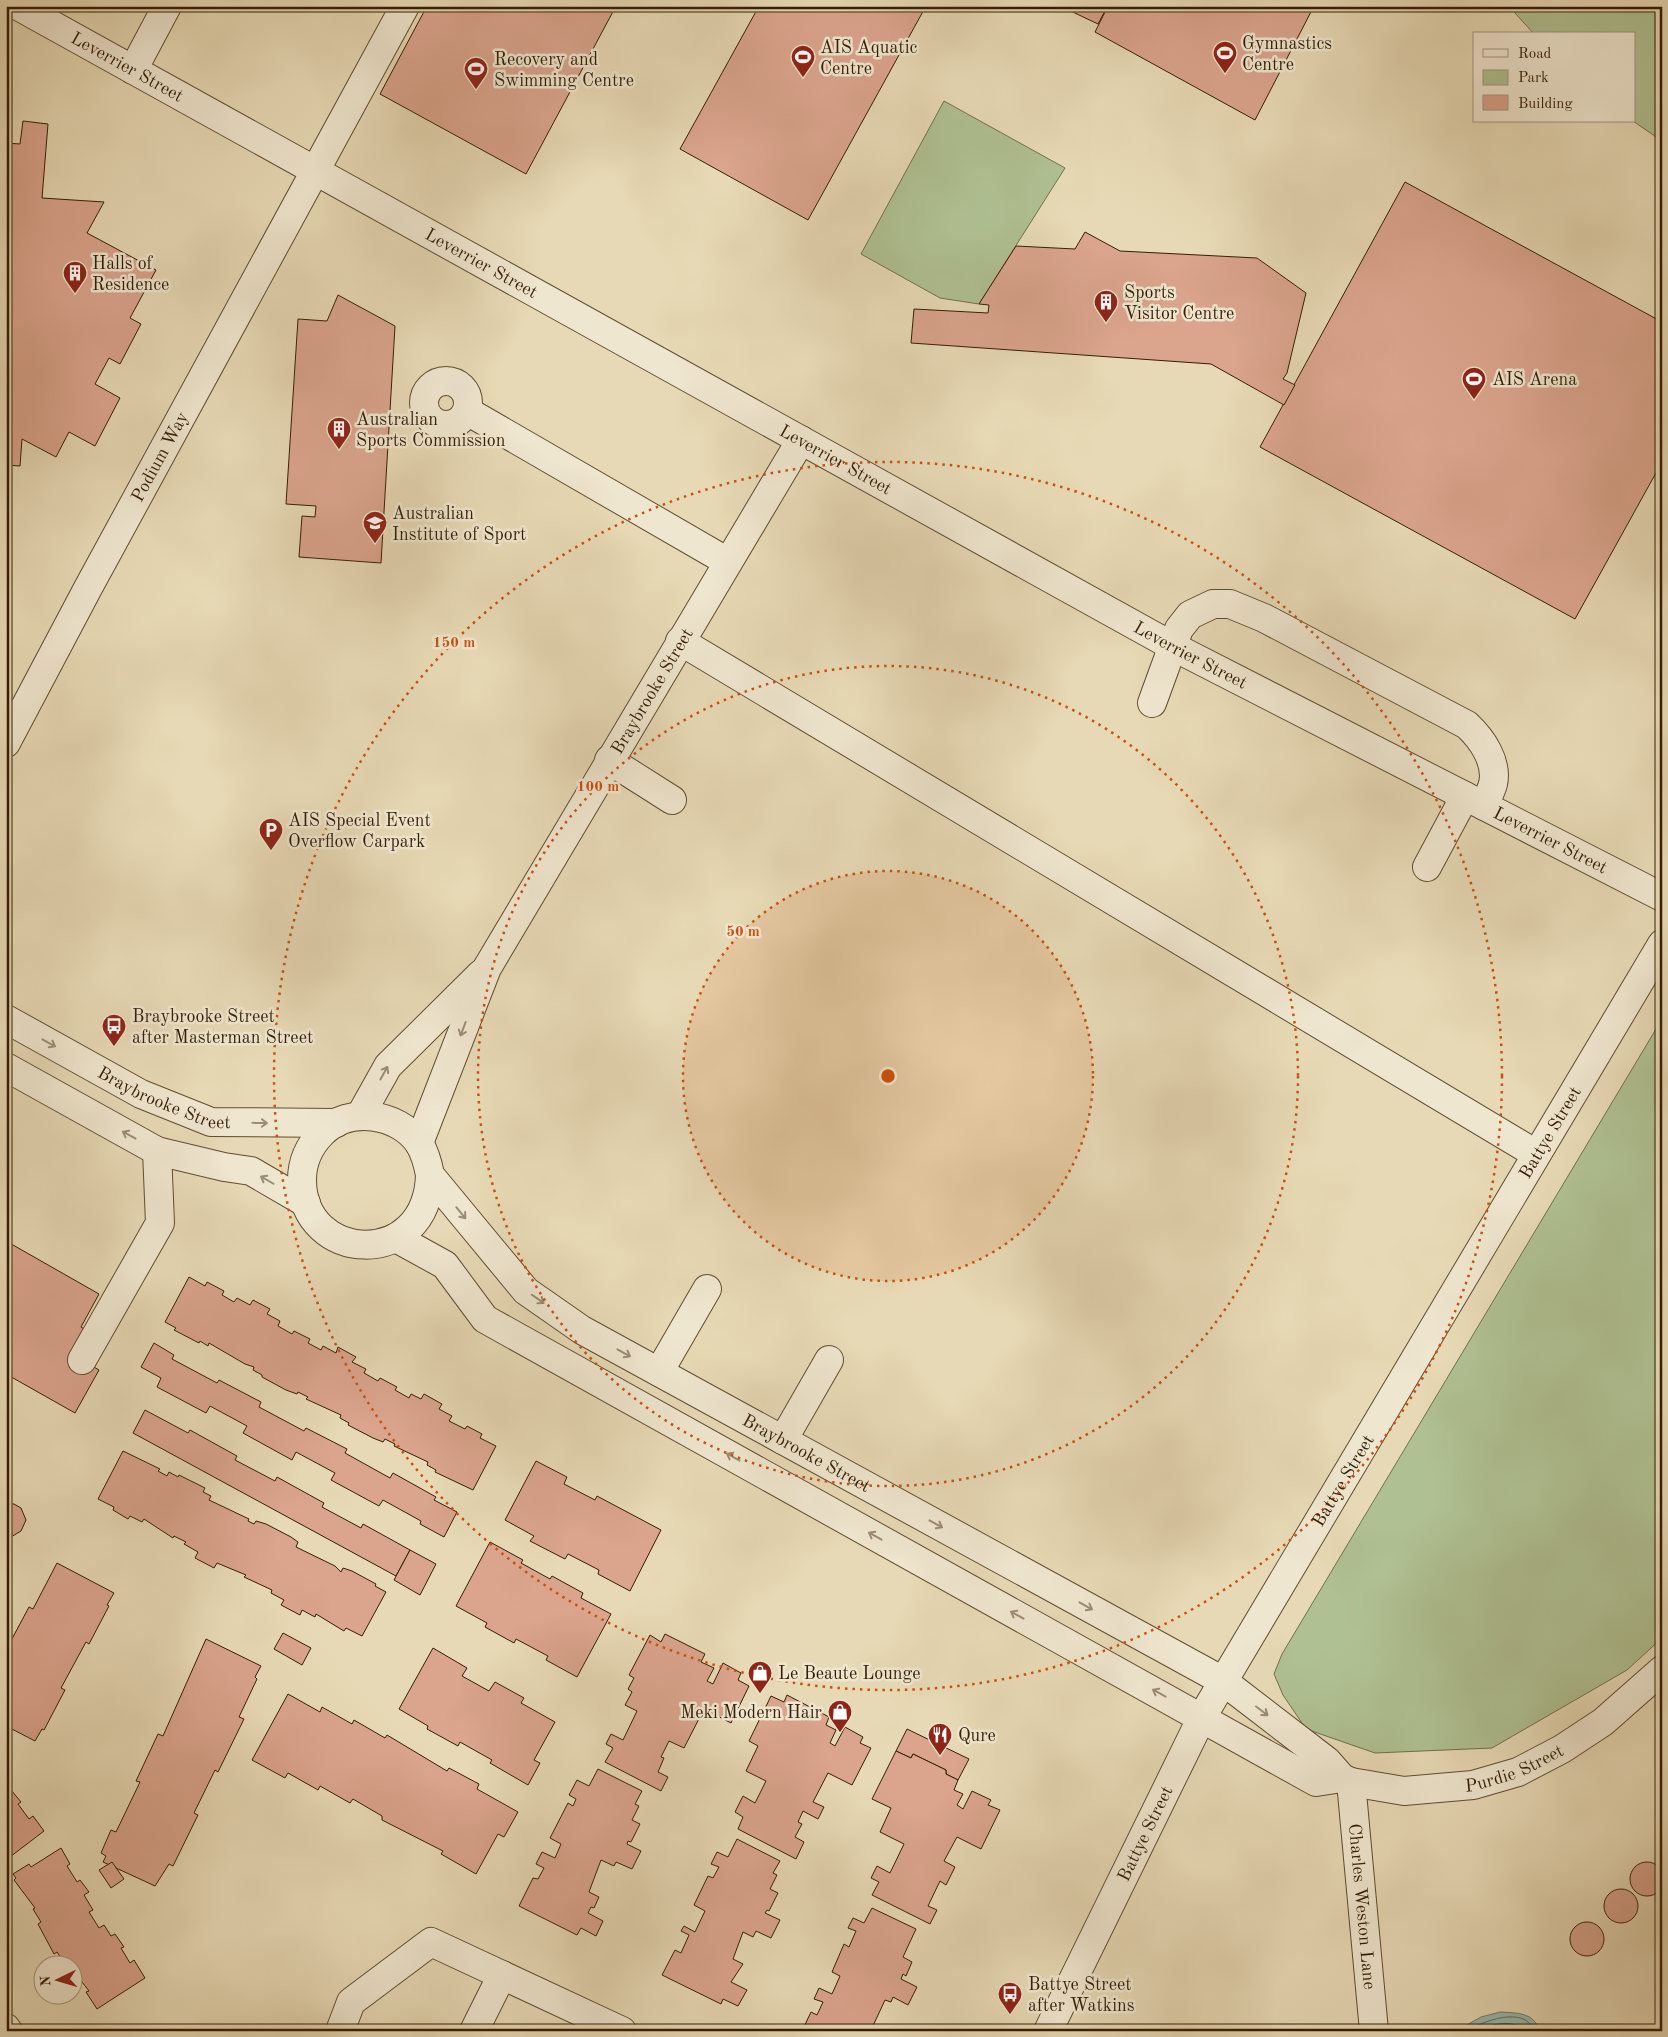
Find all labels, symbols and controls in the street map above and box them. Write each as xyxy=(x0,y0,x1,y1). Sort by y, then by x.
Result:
street label: Leverrier Street xyxy=(68,29,186,106)
legend xyxy=(1473,32,1636,122)
place label: Gymnastics Centre xyxy=(1242,35,1332,74)
place label: AIS Aquatic Centre xyxy=(820,39,917,78)
sports icon: Gymnastics Centre xyxy=(1212,40,1238,74)
sports icon: AIS Aquatic Centre xyxy=(790,44,816,78)
text: Road xyxy=(1518,47,1552,62)
place label: Recovery and Swimming Centre xyxy=(494,51,634,90)
sports icon: Recovery and Swimming Centre xyxy=(463,56,489,90)
text: Park xyxy=(1518,71,1549,86)
text: Building xyxy=(1518,97,1573,112)
street label: Leverrier Street xyxy=(422,226,540,302)
place label: Halls of Residence xyxy=(92,255,169,294)
building icon: Halls of Residence xyxy=(62,260,88,294)
place label: Sports Visitor Centre xyxy=(1124,284,1234,323)
building icon: Sports Visitor Centre xyxy=(1093,289,1119,323)
sports icon: AIS Arena xyxy=(1461,366,1487,400)
place label: AIS Arena xyxy=(1492,371,1577,389)
street label: Podium Way xyxy=(129,409,192,505)
place label: Australian Sports Commission xyxy=(356,411,506,450)
building icon: Australian Sports Commission xyxy=(326,416,352,450)
street label: Leverrier Street xyxy=(776,422,894,499)
place label: Australian Institute of Sport xyxy=(392,505,526,544)
school or university icon: Australian Institute of Sport xyxy=(362,510,388,544)
street label: Leverrier Street xyxy=(1130,618,1250,693)
street label: Braybrooke Street xyxy=(608,626,697,758)
text: 150 m xyxy=(433,636,475,651)
text: 100 m xyxy=(577,780,619,795)
street label: Leverrier Street xyxy=(1490,804,1610,877)
place label: AIS Special Event Overflow Carpark xyxy=(288,812,431,851)
parking icon: AIS Special Event Overflow Carpark xyxy=(258,817,284,851)
text: 50 m xyxy=(726,925,760,940)
place label: Braybrooke Street after Masterman Street xyxy=(132,1008,313,1047)
bus stop icon: Braybrooke Street after Masterman Street xyxy=(101,1013,127,1047)
one-way arrow xyxy=(458,1021,467,1036)
one-way arrow xyxy=(41,1038,56,1048)
street label: Braybrooke Street xyxy=(94,1064,231,1132)
one-way arrow xyxy=(379,1066,389,1081)
centre of rings xyxy=(879,1067,897,1085)
street label: Battye Street xyxy=(1516,1084,1585,1182)
one-way arrow xyxy=(252,1118,268,1128)
one-way arrow xyxy=(123,1130,137,1140)
one-way arrow xyxy=(260,1175,274,1185)
one-way arrow xyxy=(456,1206,467,1219)
one-way arrow xyxy=(530,1294,544,1304)
one-way arrow xyxy=(617,1348,632,1358)
street label: Braybrooke Street xyxy=(739,1412,873,1496)
street label: Battye Street xyxy=(1309,1432,1378,1530)
one-way arrow xyxy=(726,1452,741,1461)
one-way arrow xyxy=(928,1519,942,1529)
one-way arrow xyxy=(868,1531,883,1541)
one-way arrow xyxy=(1078,1602,1093,1611)
one-way arrow xyxy=(1011,1609,1025,1619)
shop icon: Le Beaute Lounge xyxy=(747,1660,773,1694)
place label: Le Beaute Lounge xyxy=(778,1665,921,1683)
one-way arrow xyxy=(1153,1688,1167,1698)
shop icon: Meki Modern Hair xyxy=(827,1699,853,1733)
place label: Meki Modern Hair xyxy=(680,1704,823,1722)
one-way arrow xyxy=(1255,1705,1268,1716)
restaurant icon: Qure xyxy=(927,1722,953,1756)
place label: Qure xyxy=(958,1727,996,1745)
street label: Purdie Street xyxy=(1464,1742,1567,1796)
street label: Battye Street xyxy=(1115,1783,1177,1884)
street label: Charles Weston Lane xyxy=(1345,1823,1378,1990)
north arrow xyxy=(32,1954,82,2004)
text: N xyxy=(39,1975,53,1987)
place label: Battye Street after Watkins xyxy=(1028,1976,1135,2015)
bus stop icon: Battye Street after Watkins xyxy=(997,1981,1023,2015)

